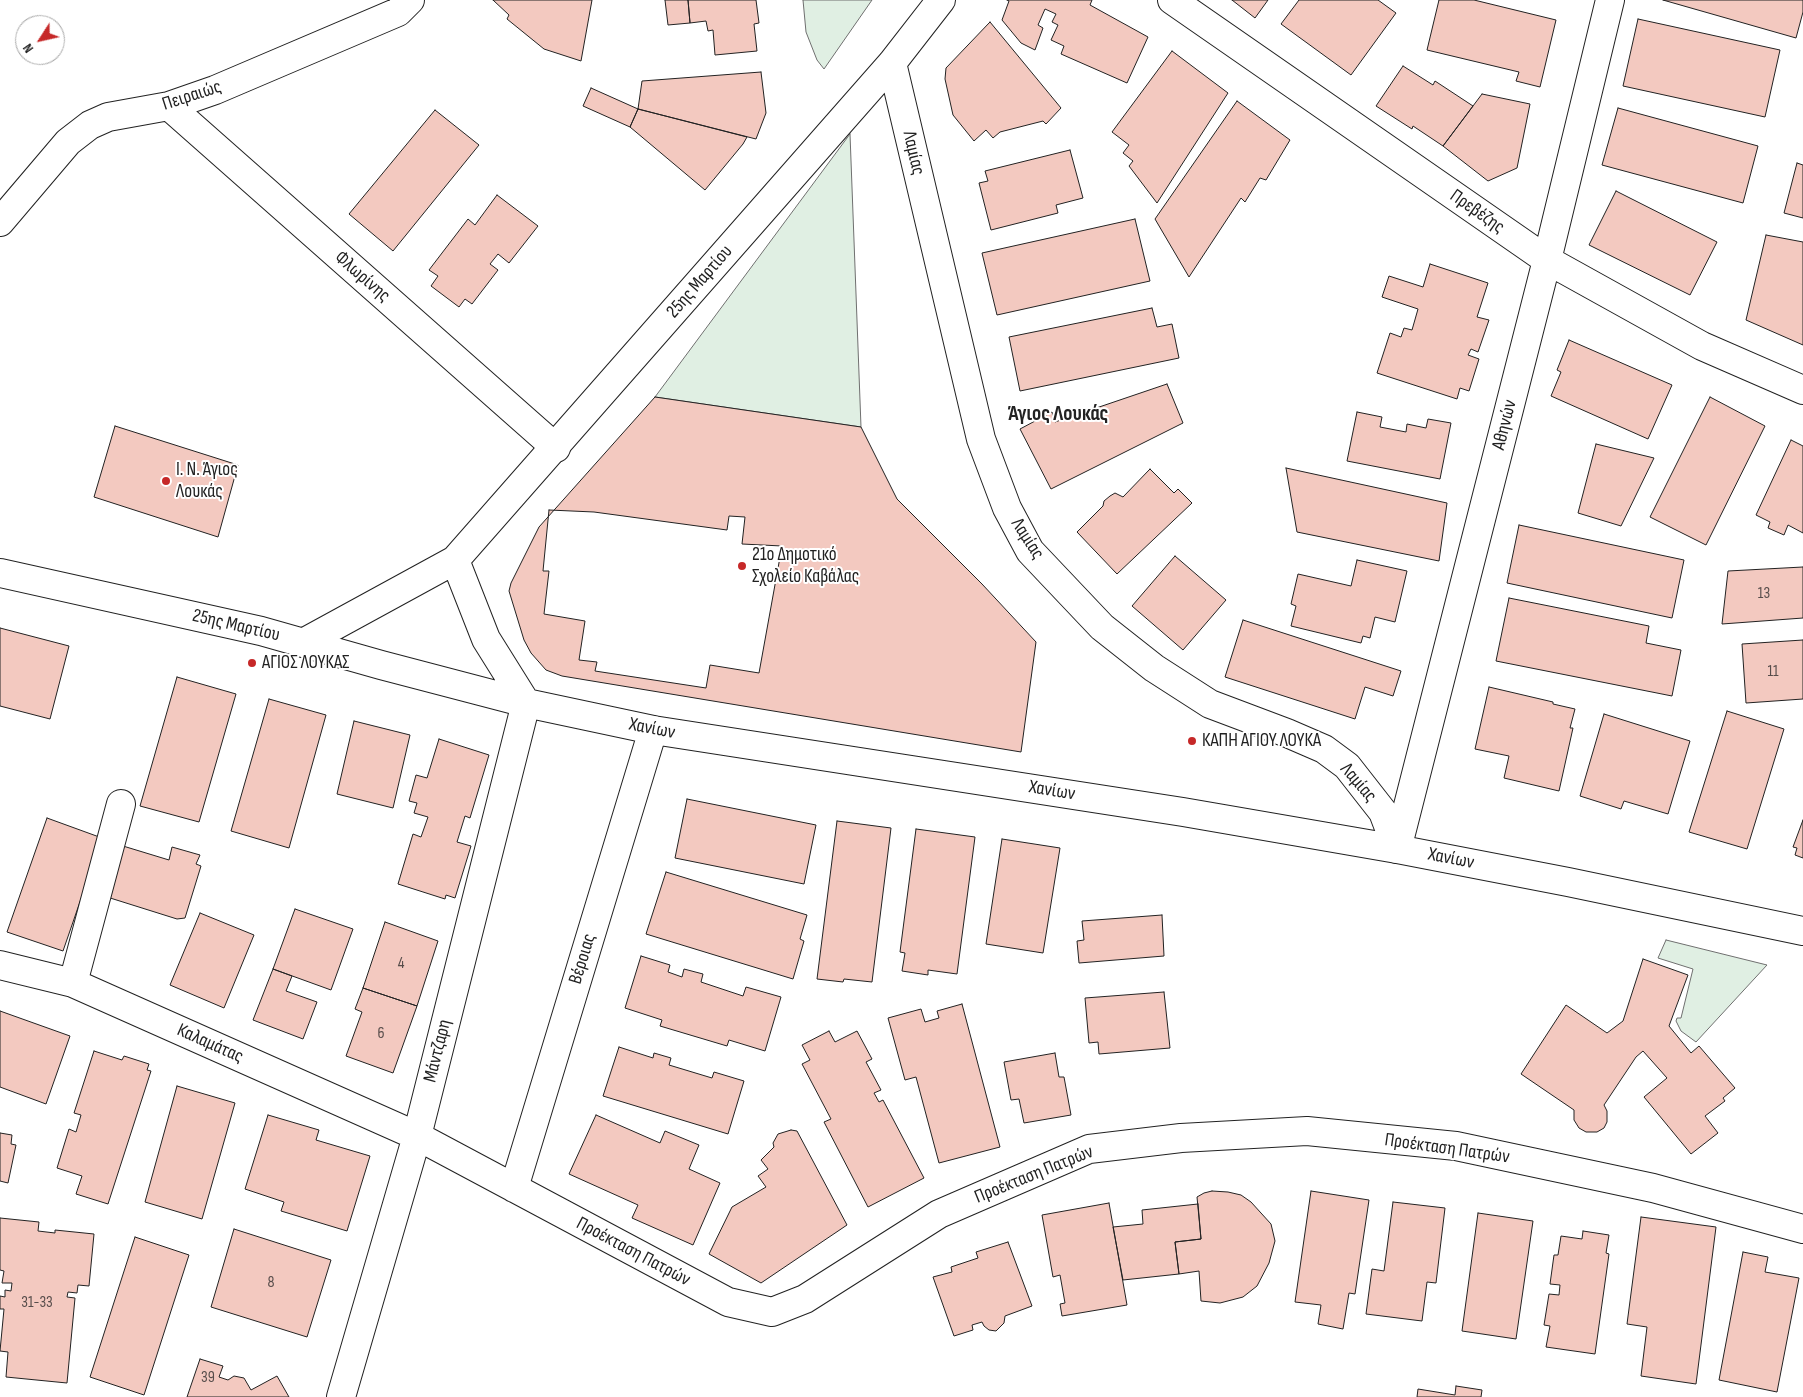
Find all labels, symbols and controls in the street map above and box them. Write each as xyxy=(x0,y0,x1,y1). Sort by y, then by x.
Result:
north arrow xyxy=(15,15,65,65)
text: N xyxy=(19,40,37,56)
street label: Πειραιώς xyxy=(160,76,224,116)
street label: Λαμίας xyxy=(897,129,929,177)
street label: Πρεβέζης xyxy=(1445,185,1509,239)
street label: 25ης Μαρτίου xyxy=(662,241,738,323)
street label: Φλωρίνης xyxy=(330,247,394,307)
street label: Αθηνών xyxy=(1488,398,1522,452)
district label: Άγιος Λουκάς xyxy=(1008,402,1108,428)
place label: Ι. Ν. Άγιος Λουκάς xyxy=(176,459,238,503)
marker: Ι. Ν. Άγιος Λουκάς xyxy=(160,475,172,487)
street label: Λαμίας xyxy=(1005,514,1049,564)
place label: 21ο Δημοτικό Σχολείο Καβάλας xyxy=(752,544,859,588)
marker: 21ο Δημοτικό Σχολείο Καβάλας xyxy=(736,560,748,572)
house number: 13 xyxy=(1758,584,1770,604)
street label: 25ης Μαρτίου xyxy=(190,605,282,647)
place label: ΑΓΙΟΣ ΛΟΥΚΑΣ xyxy=(262,652,349,674)
marker: ΑΓΙΟΣ ΛΟΥΚΑΣ xyxy=(246,657,258,669)
house number: 11 xyxy=(1767,662,1779,682)
street label: Χανίων xyxy=(627,713,677,745)
place label: ΚΑΠΗ ΑΓΙΟΥ ΛΟΥΚΑ xyxy=(1202,730,1321,752)
marker: ΚΑΠΗ ΑΓΙΟΥ ΛΟΥΚΑ xyxy=(1186,735,1198,747)
street label: Λαμίας xyxy=(1335,759,1381,807)
street label: Χανίων xyxy=(1027,776,1077,806)
street label: Χανίων xyxy=(1426,843,1476,875)
street label: Βέροιας xyxy=(565,931,601,987)
house number: 4 xyxy=(398,954,404,974)
street label: Μάντζαρη xyxy=(419,1017,457,1085)
street label: Καλαμάτας xyxy=(173,1019,247,1069)
house number: 6 xyxy=(377,1024,385,1044)
street label: Προέκταση Πατρών xyxy=(1383,1129,1511,1169)
street label: Προέκταση Πατρών xyxy=(971,1141,1097,1209)
street label: Προέκταση Πατρών xyxy=(572,1212,694,1292)
house number: 8 xyxy=(267,1273,275,1293)
house number: 31-33 xyxy=(21,1293,53,1313)
house number: 39 xyxy=(201,1368,215,1388)

